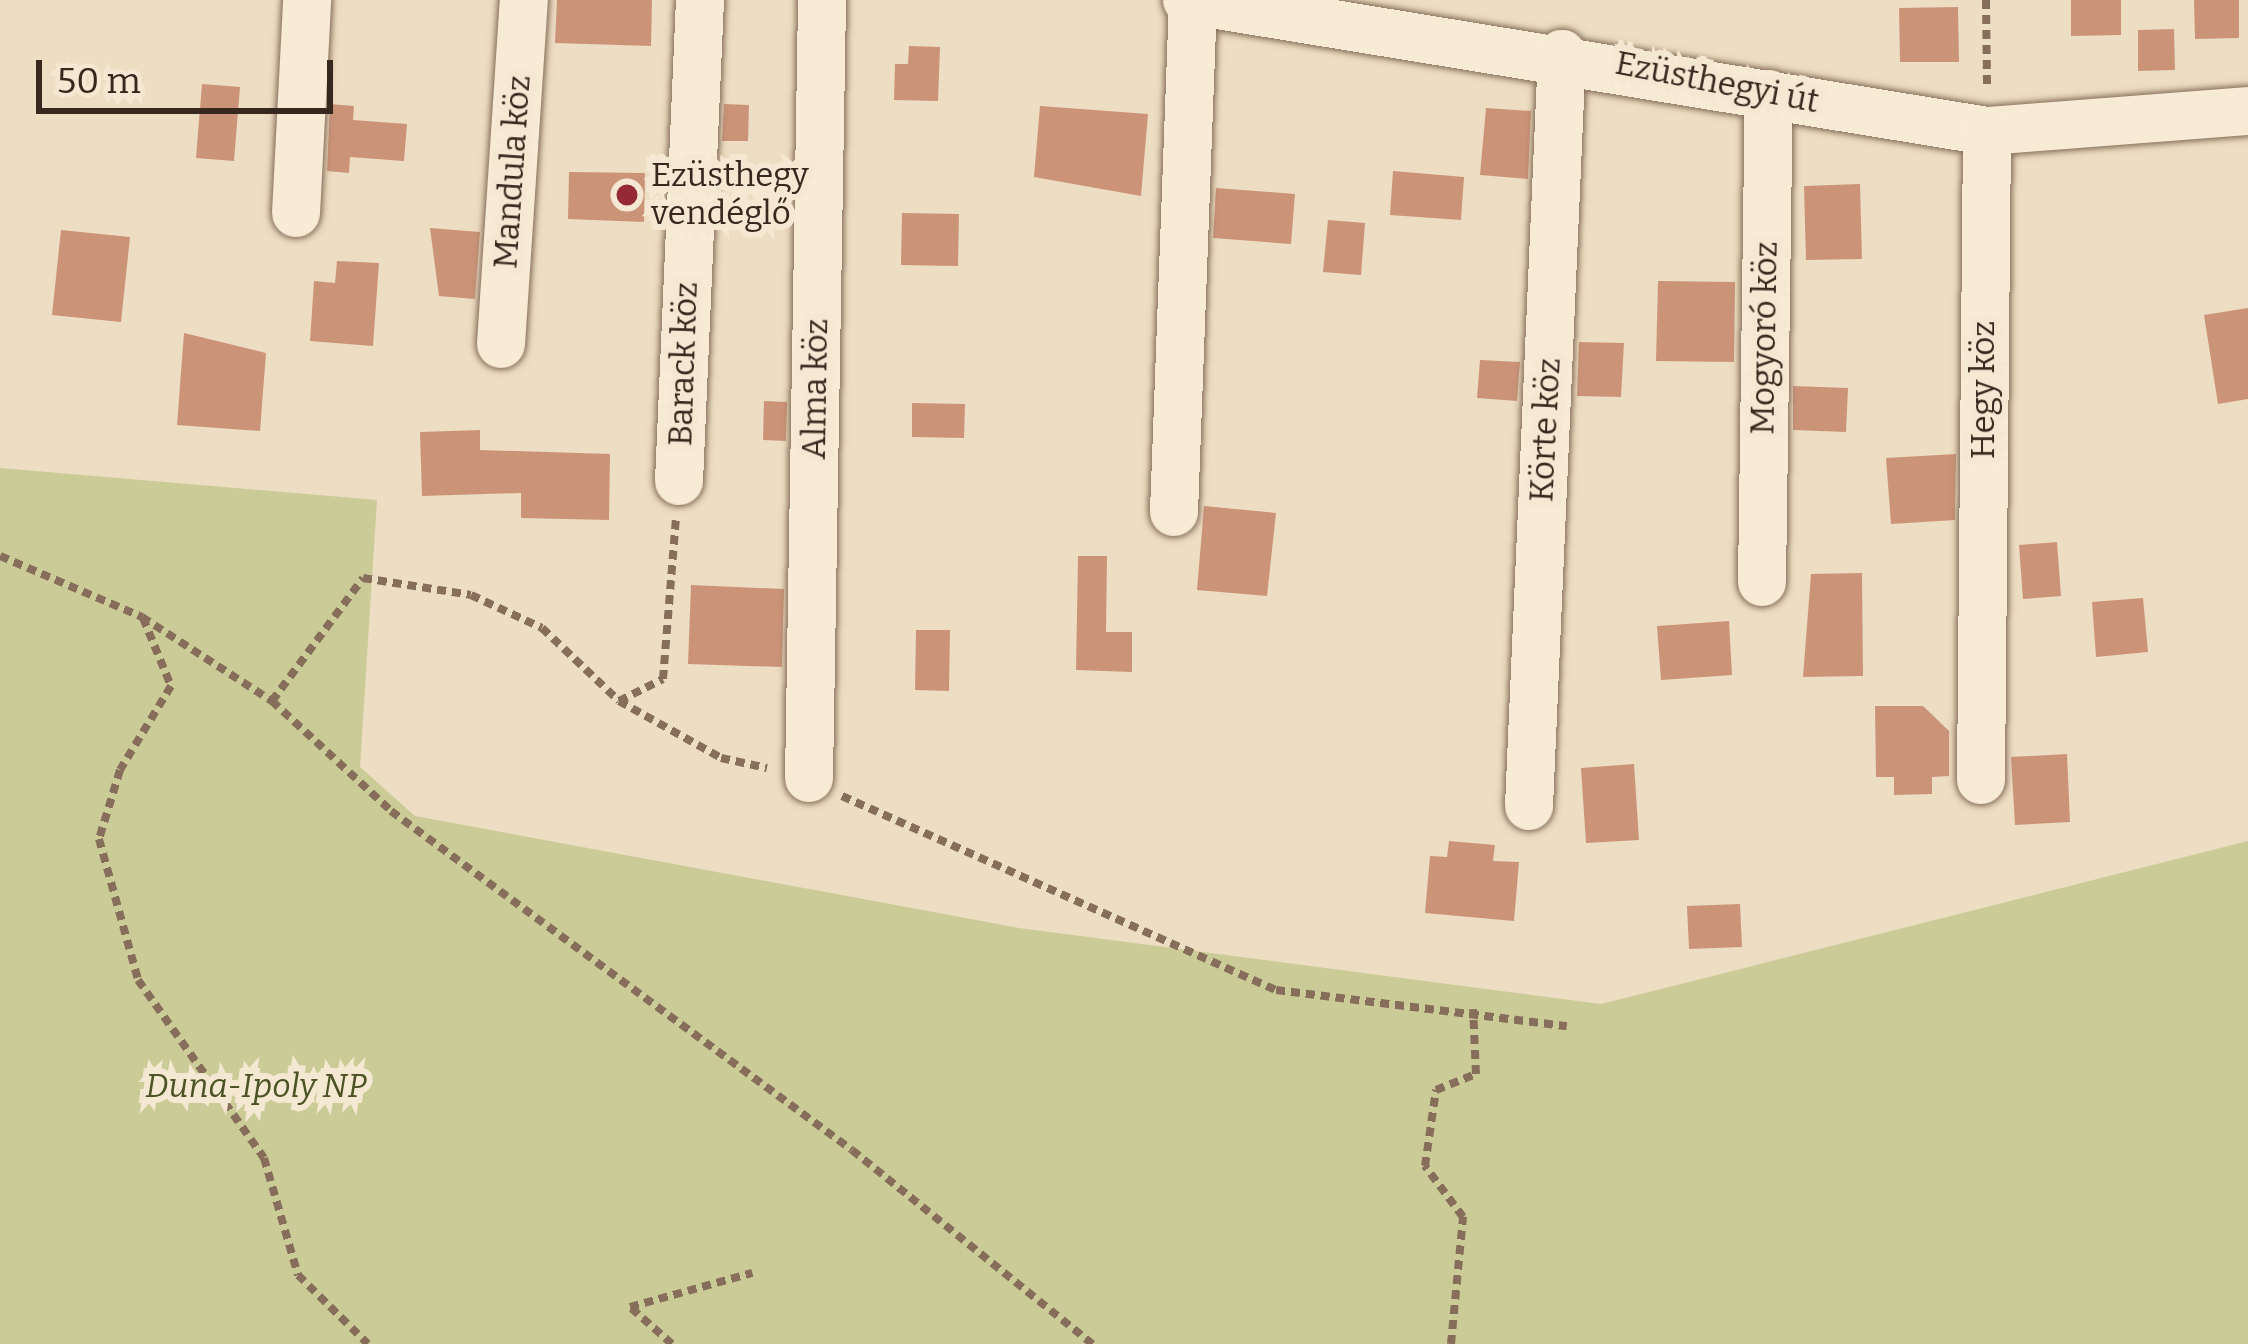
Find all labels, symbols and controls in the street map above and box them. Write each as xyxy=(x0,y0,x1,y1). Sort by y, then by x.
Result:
scale bar xyxy=(42,36,339,110)
street label: Ezüsthegyi út xyxy=(1612,44,1822,122)
text: 50 m xyxy=(57,59,141,103)
street label: Mandula köz xyxy=(486,74,540,270)
place label: Ezüsthegy vendéglő xyxy=(651,156,809,234)
marker: Ezüsthegy vendéglő xyxy=(614,182,640,208)
street label: Mogyoró köz xyxy=(1744,241,1786,435)
street label: Barack köz xyxy=(661,281,707,447)
street label: Alma köz xyxy=(795,318,837,460)
street label: Hegy köz xyxy=(1964,321,2004,459)
street label: Körte köz xyxy=(1522,357,1570,503)
park label: Duna-Ipoly NP xyxy=(145,1067,367,1107)

